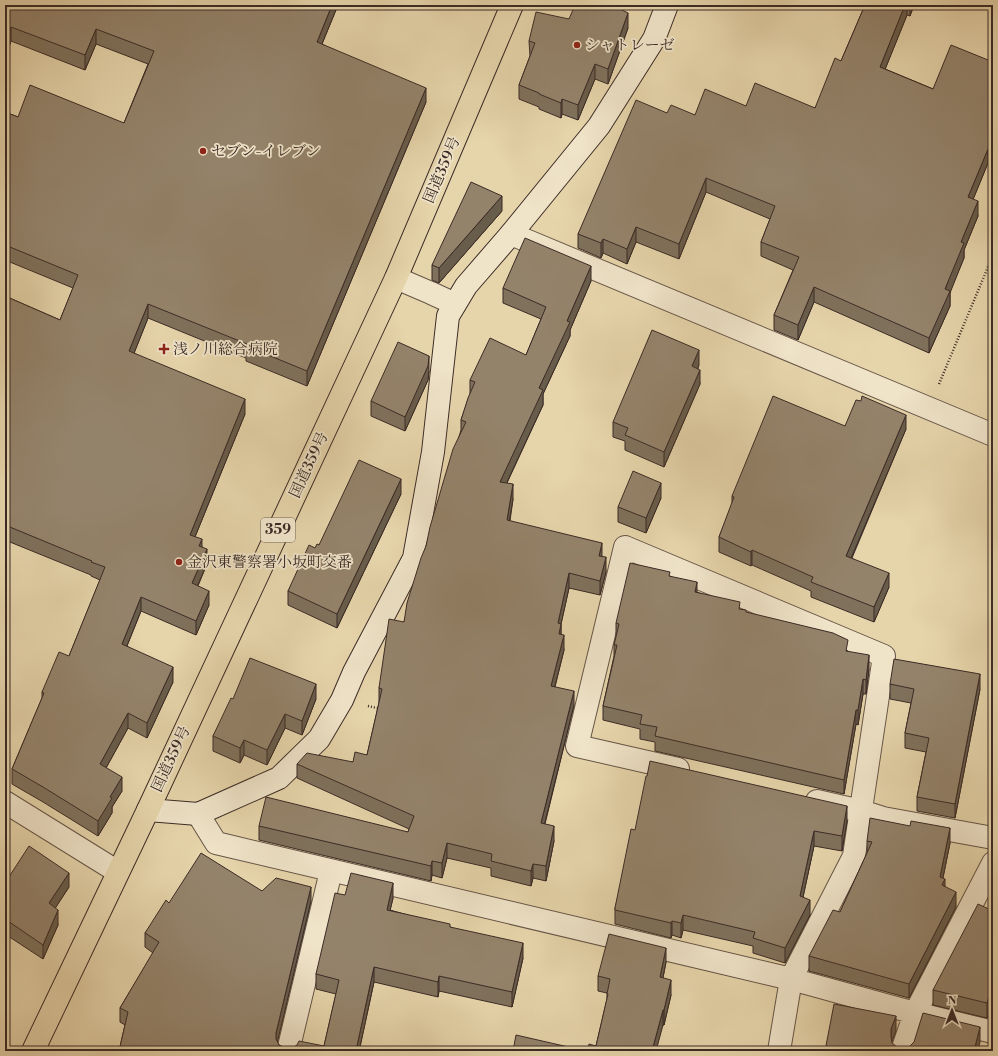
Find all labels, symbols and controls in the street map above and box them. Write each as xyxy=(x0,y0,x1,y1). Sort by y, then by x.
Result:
place label: シャトレーゼ xyxy=(585,36,674,55)
marker: シャトレーゼ xyxy=(572,40,582,50)
street label: 国道359号 xyxy=(419,134,465,206)
place label: セブン-イレブン xyxy=(211,142,321,161)
marker: セブン-イレブン xyxy=(198,146,208,156)
place label: 浅ノ川総合病院 xyxy=(173,340,278,359)
marker: 浅ノ川総合病院 xyxy=(158,343,170,355)
street label: 国道359号 xyxy=(285,429,333,501)
road number: 359 xyxy=(261,518,295,542)
place label: 金沢東警察署小坂町交番 xyxy=(187,553,352,572)
marker: 金沢東警察署小坂町交番 xyxy=(174,557,184,567)
street label: 国道359号 xyxy=(147,723,195,795)
north arrow xyxy=(932,990,972,1030)
text: N xyxy=(948,994,957,1008)

